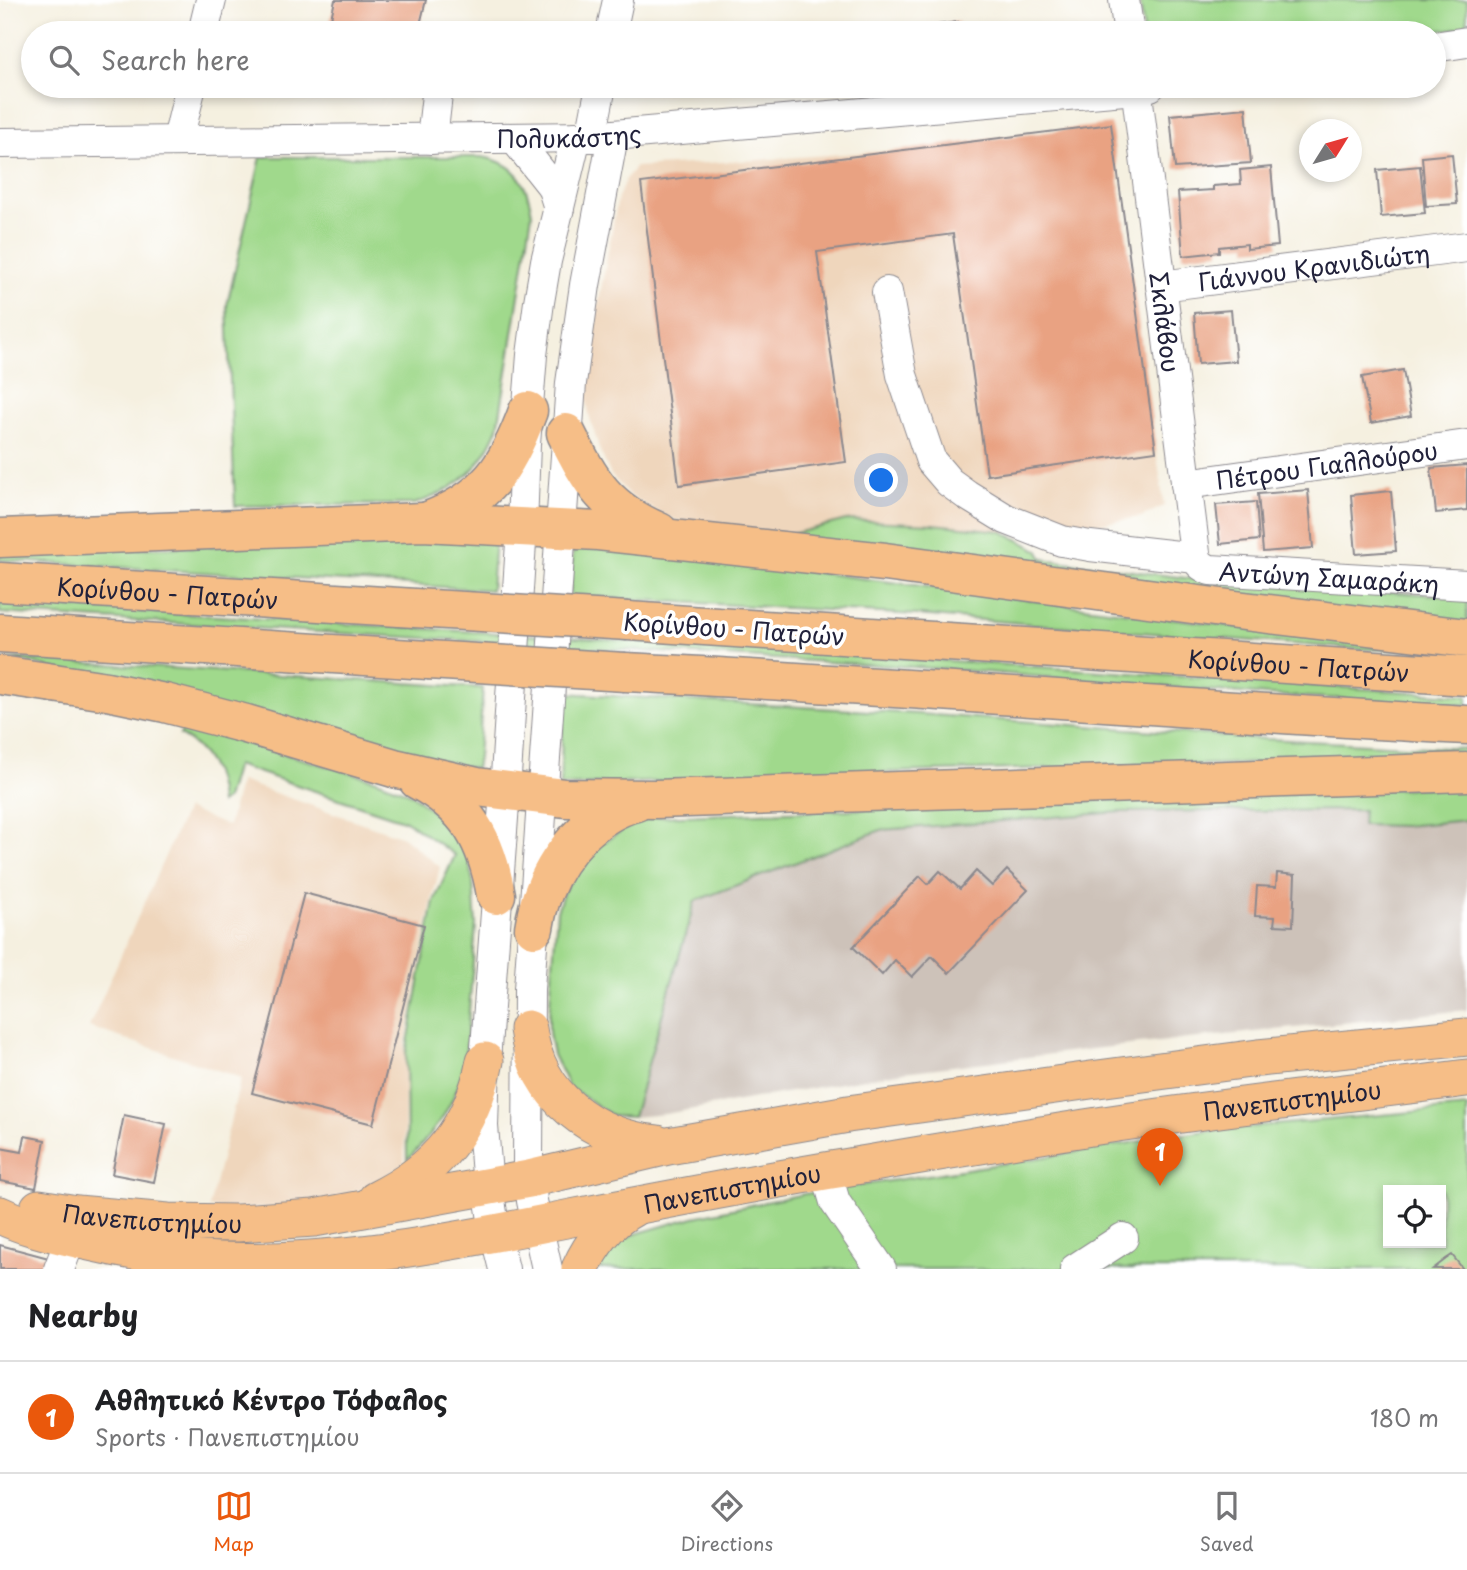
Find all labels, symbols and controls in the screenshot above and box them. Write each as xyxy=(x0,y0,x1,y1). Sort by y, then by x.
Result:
search box xyxy=(21,21,1446,98)
text: Search here xyxy=(101,40,250,79)
icon: search xyxy=(45,41,83,79)
street label: Πολυκάστης xyxy=(496,115,643,156)
north arrow xyxy=(1299,119,1362,182)
street label: Γιάννου Κρανιδιώτη xyxy=(1196,234,1432,299)
street label: Σκλάβου xyxy=(1142,270,1190,375)
street label: Πέτρου Γιαλλούρου xyxy=(1213,431,1440,498)
your location xyxy=(864,463,898,497)
street label: Αντώνη Σαμαράκη xyxy=(1218,553,1440,601)
street label: Κορίνθου - Πατρών xyxy=(56,568,280,617)
street label: Κορίνθου - Πατρών xyxy=(622,602,846,654)
street label: Κορίνθου - Πατρών xyxy=(1186,640,1411,690)
street label: Πανεπιστημίου xyxy=(1201,1071,1383,1129)
pin: 1 xyxy=(1137,1128,1183,1186)
street label: Πανεπιστημίου xyxy=(640,1154,824,1222)
map controls xyxy=(1383,1185,1446,1248)
button: locate xyxy=(1383,1185,1446,1248)
street label: Πανεπιστημίου xyxy=(60,1194,242,1241)
text: Nearby xyxy=(28,1292,138,1337)
text: Αθλητικό Κέντρο Τόφαλος xyxy=(95,1380,448,1419)
text: 1 xyxy=(46,1400,57,1435)
text: 180 m xyxy=(1370,1400,1439,1435)
text: Sports · Πανεπιστημίου xyxy=(95,1419,360,1454)
tab: Map xyxy=(213,1487,254,1557)
tab: Directions xyxy=(681,1487,773,1557)
tab: Saved xyxy=(1200,1487,1254,1557)

